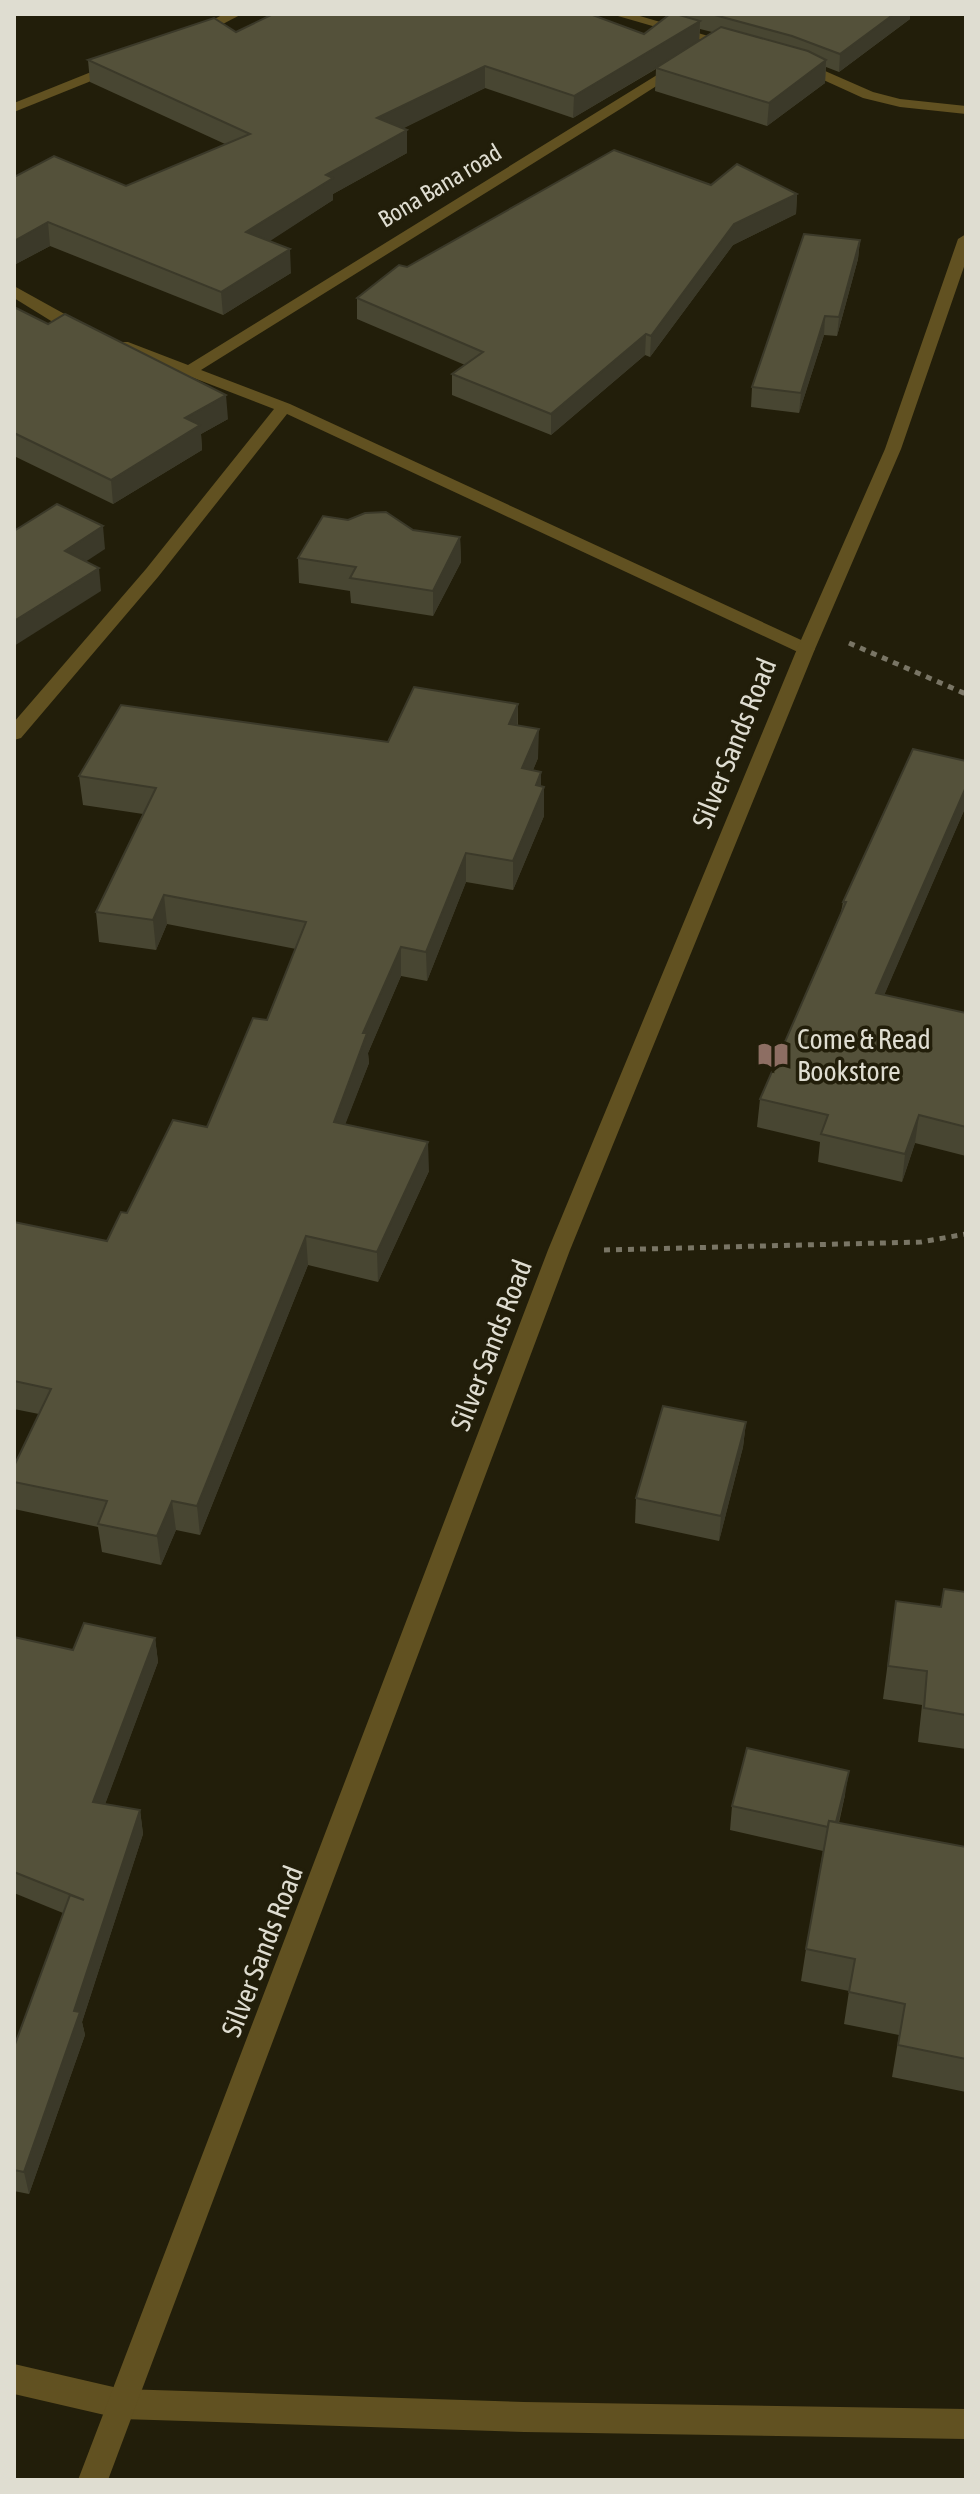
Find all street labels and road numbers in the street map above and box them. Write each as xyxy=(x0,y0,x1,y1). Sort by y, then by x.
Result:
street label: Bona Bana road xyxy=(374,138,506,233)
street label: Silver Sands Road xyxy=(685,653,783,833)
street label: Silver Sands Road xyxy=(444,1255,538,1435)
street label: Silver Sands Road xyxy=(215,1861,309,2041)

